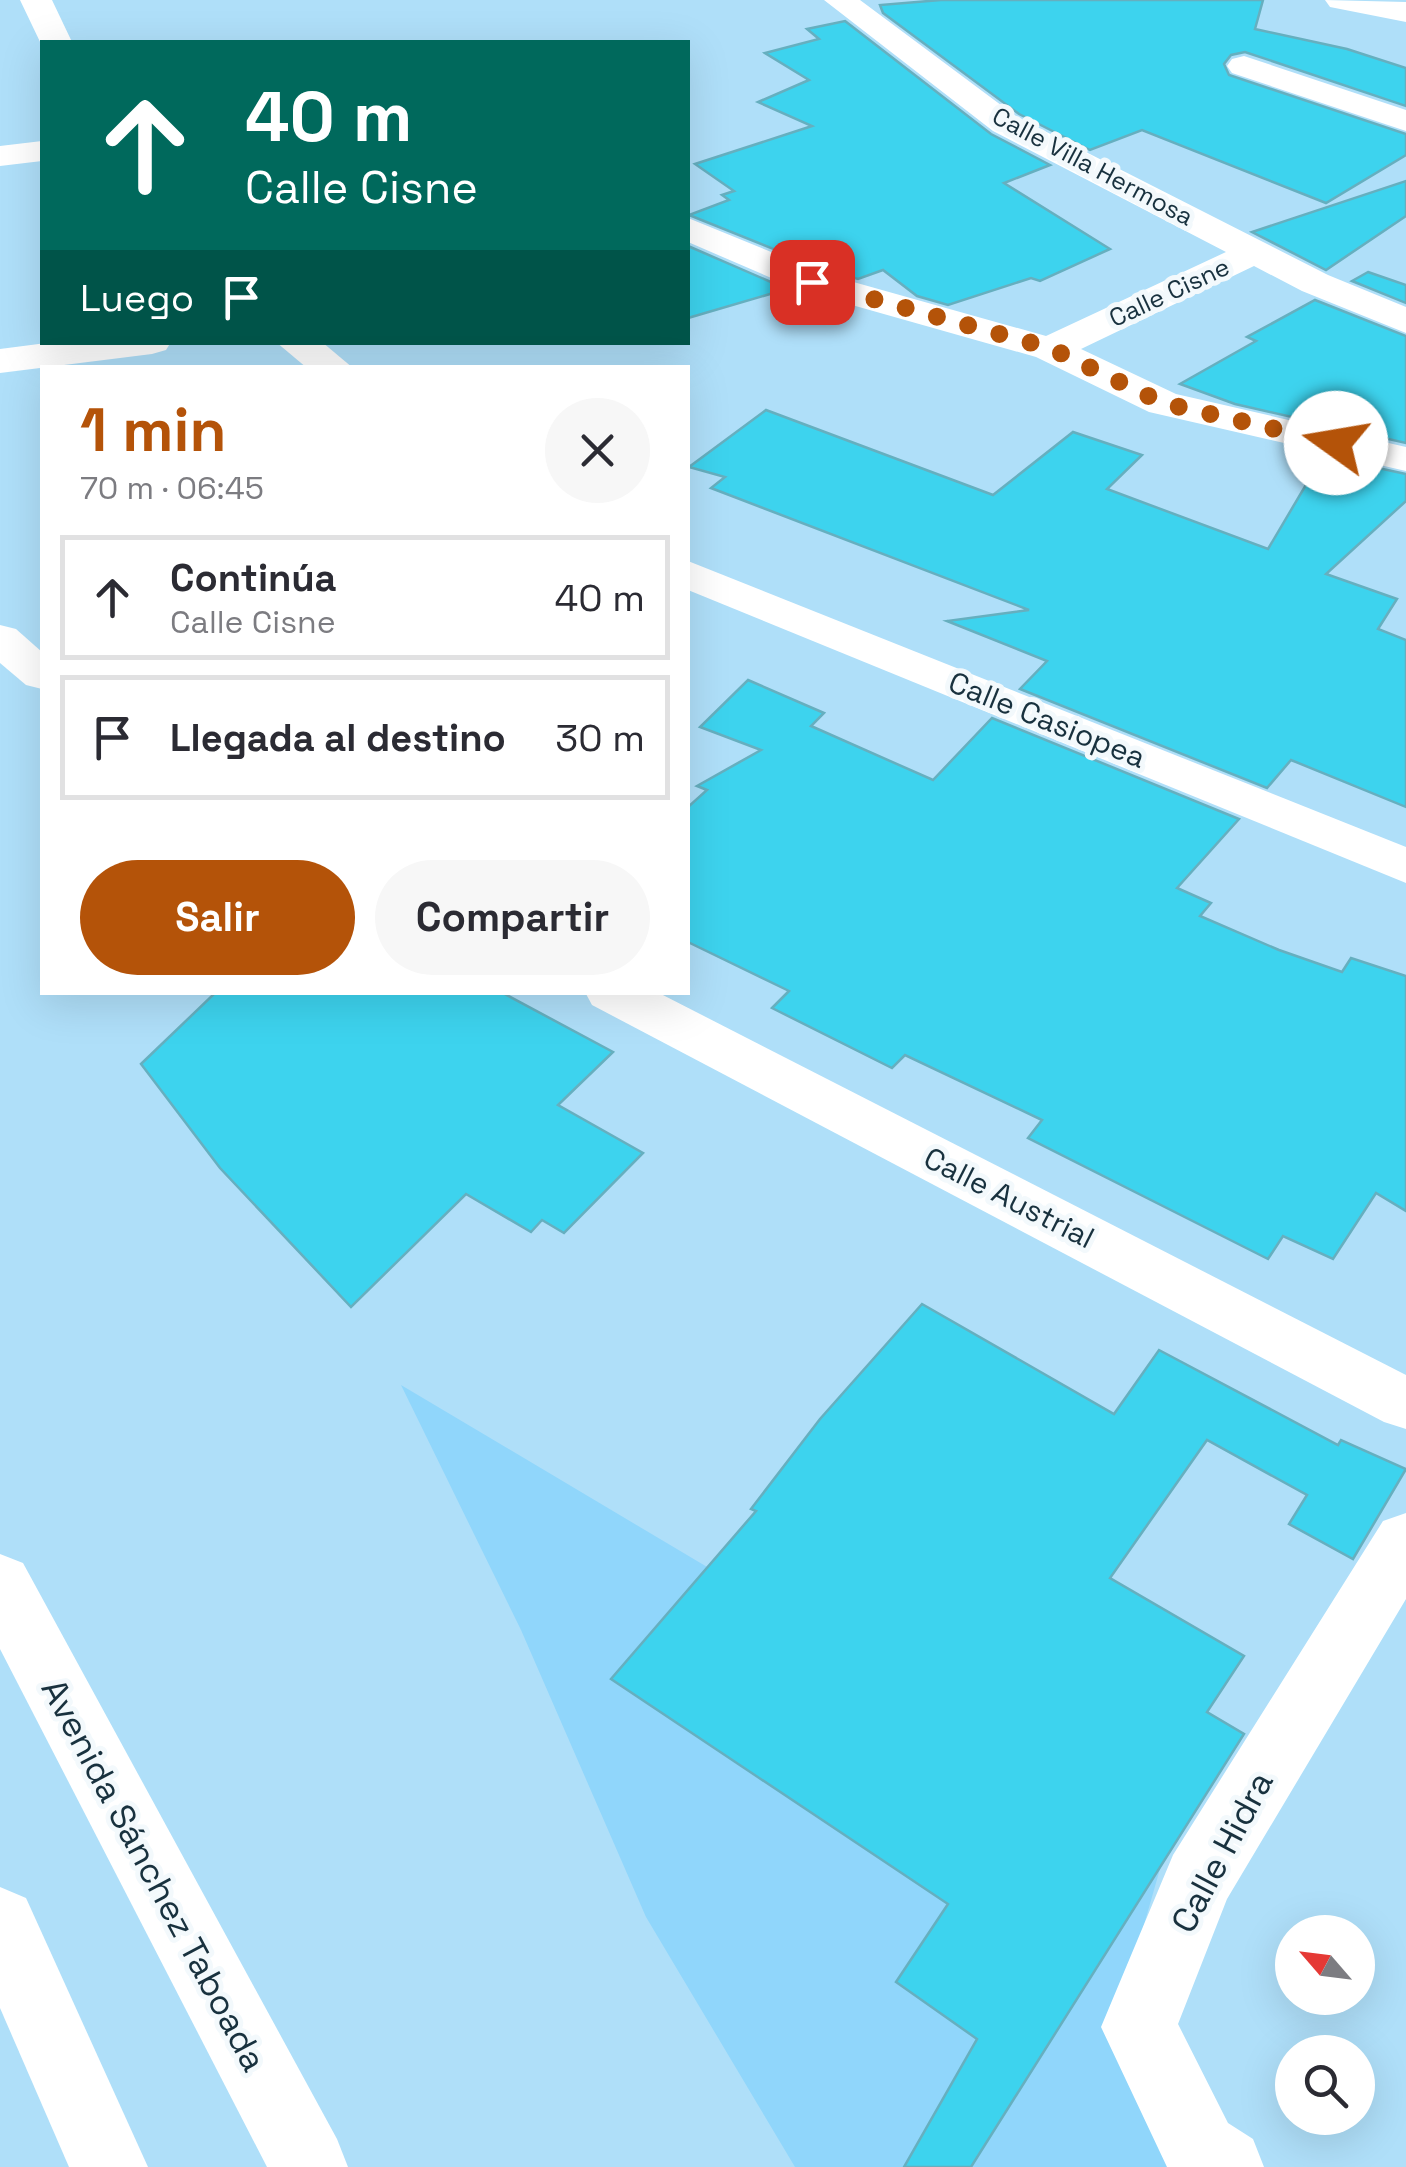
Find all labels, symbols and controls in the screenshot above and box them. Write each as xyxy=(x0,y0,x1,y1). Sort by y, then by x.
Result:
text: 40 m xyxy=(245,72,412,161)
icon: ahead xyxy=(80,80,210,210)
street label: Calle Villa Hermosa xyxy=(987,99,1199,233)
text: Calle Cisne xyxy=(245,159,478,216)
pin xyxy=(770,240,855,325)
street label: Calle Cisne xyxy=(1104,250,1234,334)
icon: arrive xyxy=(785,255,840,310)
icon: arrive xyxy=(214,270,269,325)
text: Luego xyxy=(80,274,194,322)
position arrow xyxy=(1284,391,1388,495)
text: 1 min xyxy=(80,392,227,469)
button: close xyxy=(545,398,650,503)
text: 70 m · 06:45 xyxy=(80,468,264,508)
text: Continúa xyxy=(170,554,337,602)
icon: ahead xyxy=(85,570,140,625)
text: 40 m xyxy=(554,574,645,622)
text: Calle Cisne xyxy=(170,602,336,642)
street label: Calle Casiopea xyxy=(943,662,1151,777)
icon: arrive xyxy=(85,710,140,765)
text: Llegada al destino xyxy=(170,714,506,762)
text: 30 m xyxy=(555,714,645,762)
button: Salir xyxy=(80,860,355,975)
button: Compartir xyxy=(375,860,650,975)
street label: Calle Austrial xyxy=(917,1138,1101,1257)
street label: Avenida Sánchez Taboada xyxy=(32,1671,276,2079)
street label: Calle Hidra xyxy=(1161,1764,1283,1940)
north arrow xyxy=(1275,1915,1375,2015)
map controls xyxy=(1275,1915,1375,2135)
button: search xyxy=(1275,2035,1375,2135)

